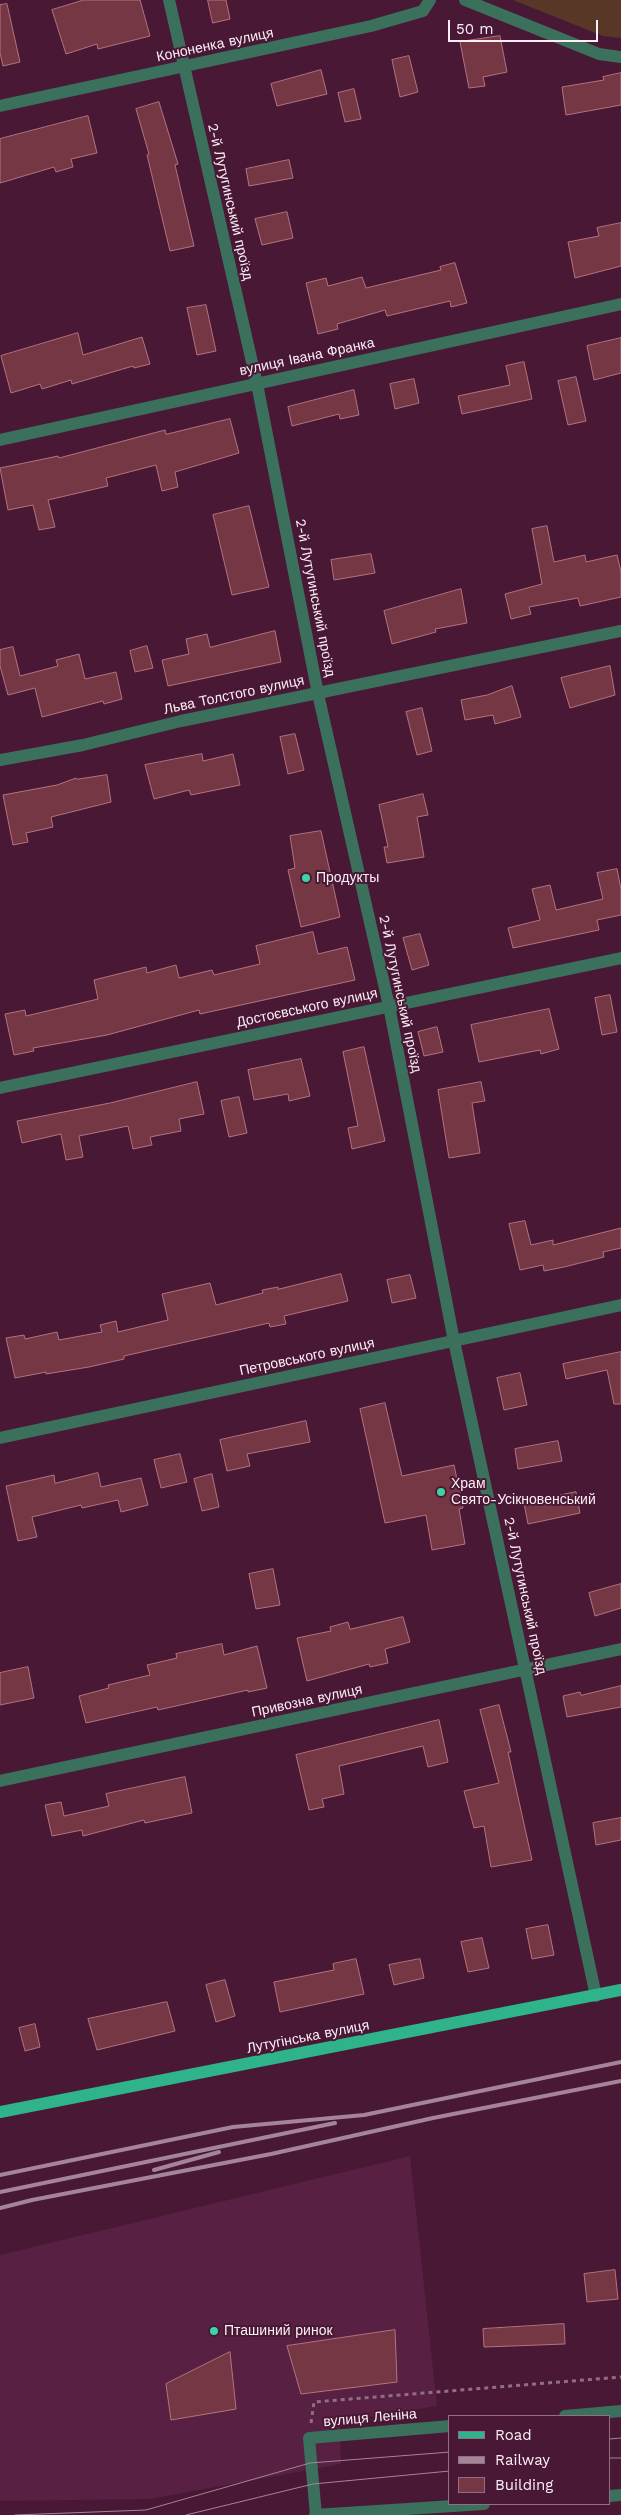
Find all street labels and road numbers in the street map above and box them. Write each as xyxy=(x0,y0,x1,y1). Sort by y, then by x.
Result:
street label: Кононенка вулиця xyxy=(155,24,275,66)
street label: 2-й Лутугинський проїзд xyxy=(204,122,256,282)
street label: вулиця Івана Франка xyxy=(238,334,376,380)
street label: 2-й Лутугинський проїзд xyxy=(291,518,339,678)
street label: Льва Толстого вулиця xyxy=(162,672,306,718)
street label: 2-й Лутугинський проїзд xyxy=(375,914,425,1074)
street label: Достоєвського вулиця xyxy=(235,985,379,1031)
street label: Петровського вулиця xyxy=(238,1334,376,1380)
street label: 2-й Лутугинський проїзд xyxy=(500,1516,550,1676)
street label: Привозна вулиця xyxy=(250,1681,364,1721)
street label: Лутугінська вулиця xyxy=(245,2017,371,2057)
street label: вулиця Леніна xyxy=(323,2406,417,2430)

